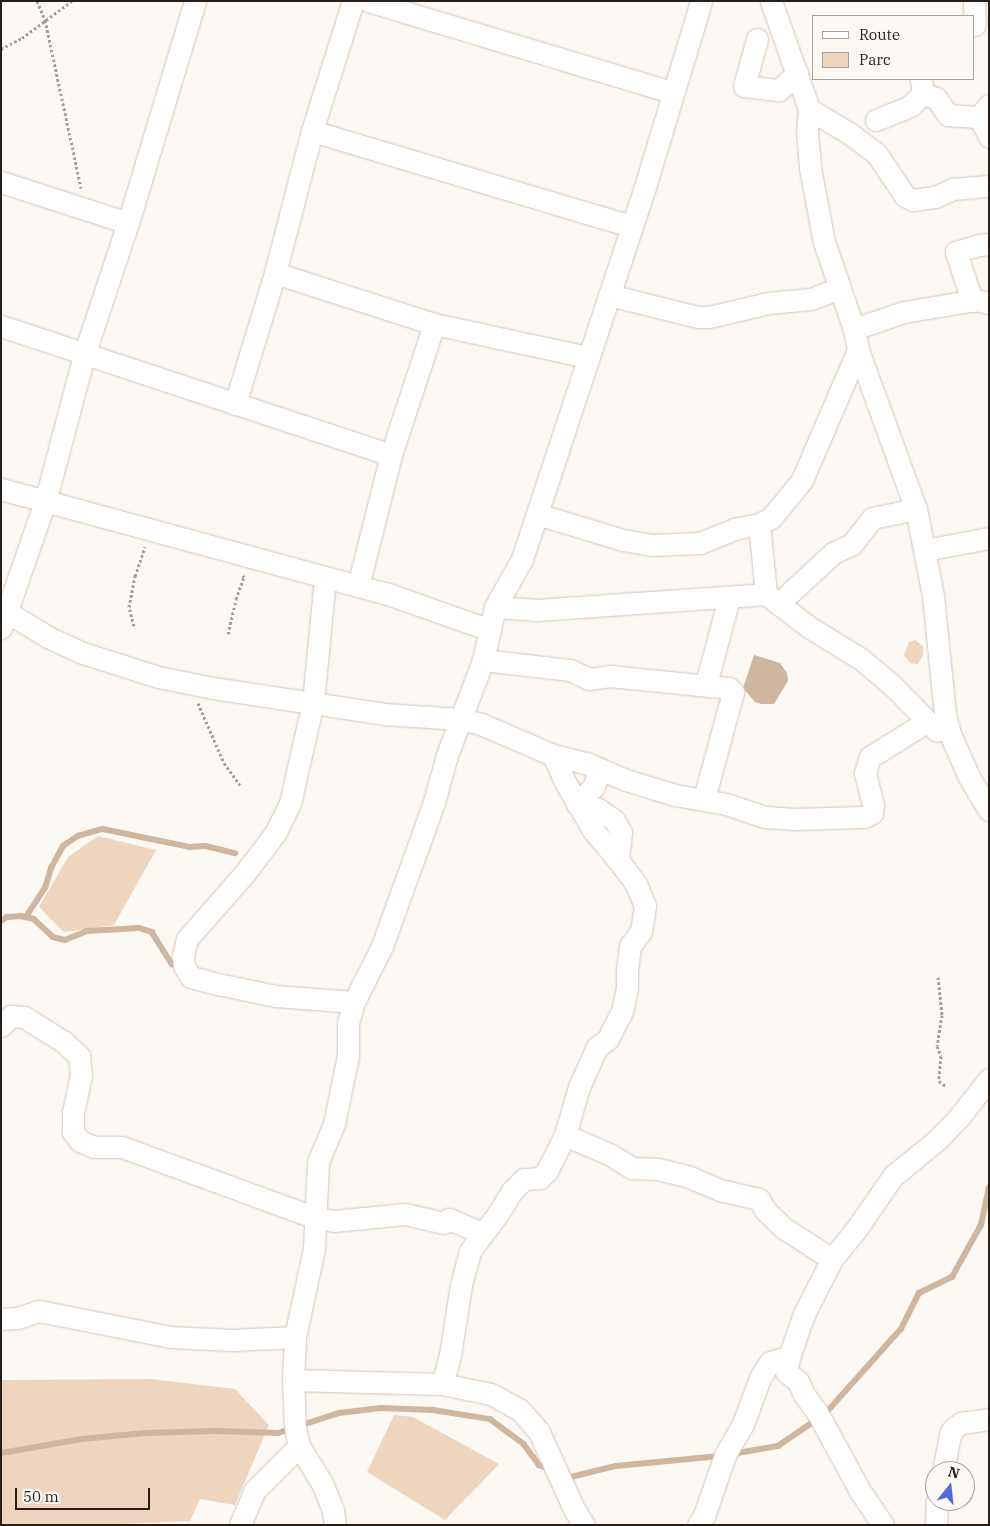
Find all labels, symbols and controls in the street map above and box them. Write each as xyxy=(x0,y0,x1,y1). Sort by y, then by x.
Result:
legend xyxy=(812,15,975,80)
text: Route xyxy=(859,25,900,44)
text: Parc xyxy=(859,50,891,69)
north arrow xyxy=(925,1461,975,1511)
text: N xyxy=(946,1462,962,1483)
scale bar xyxy=(18,1478,152,1510)
text: 50 m xyxy=(23,1487,59,1506)

